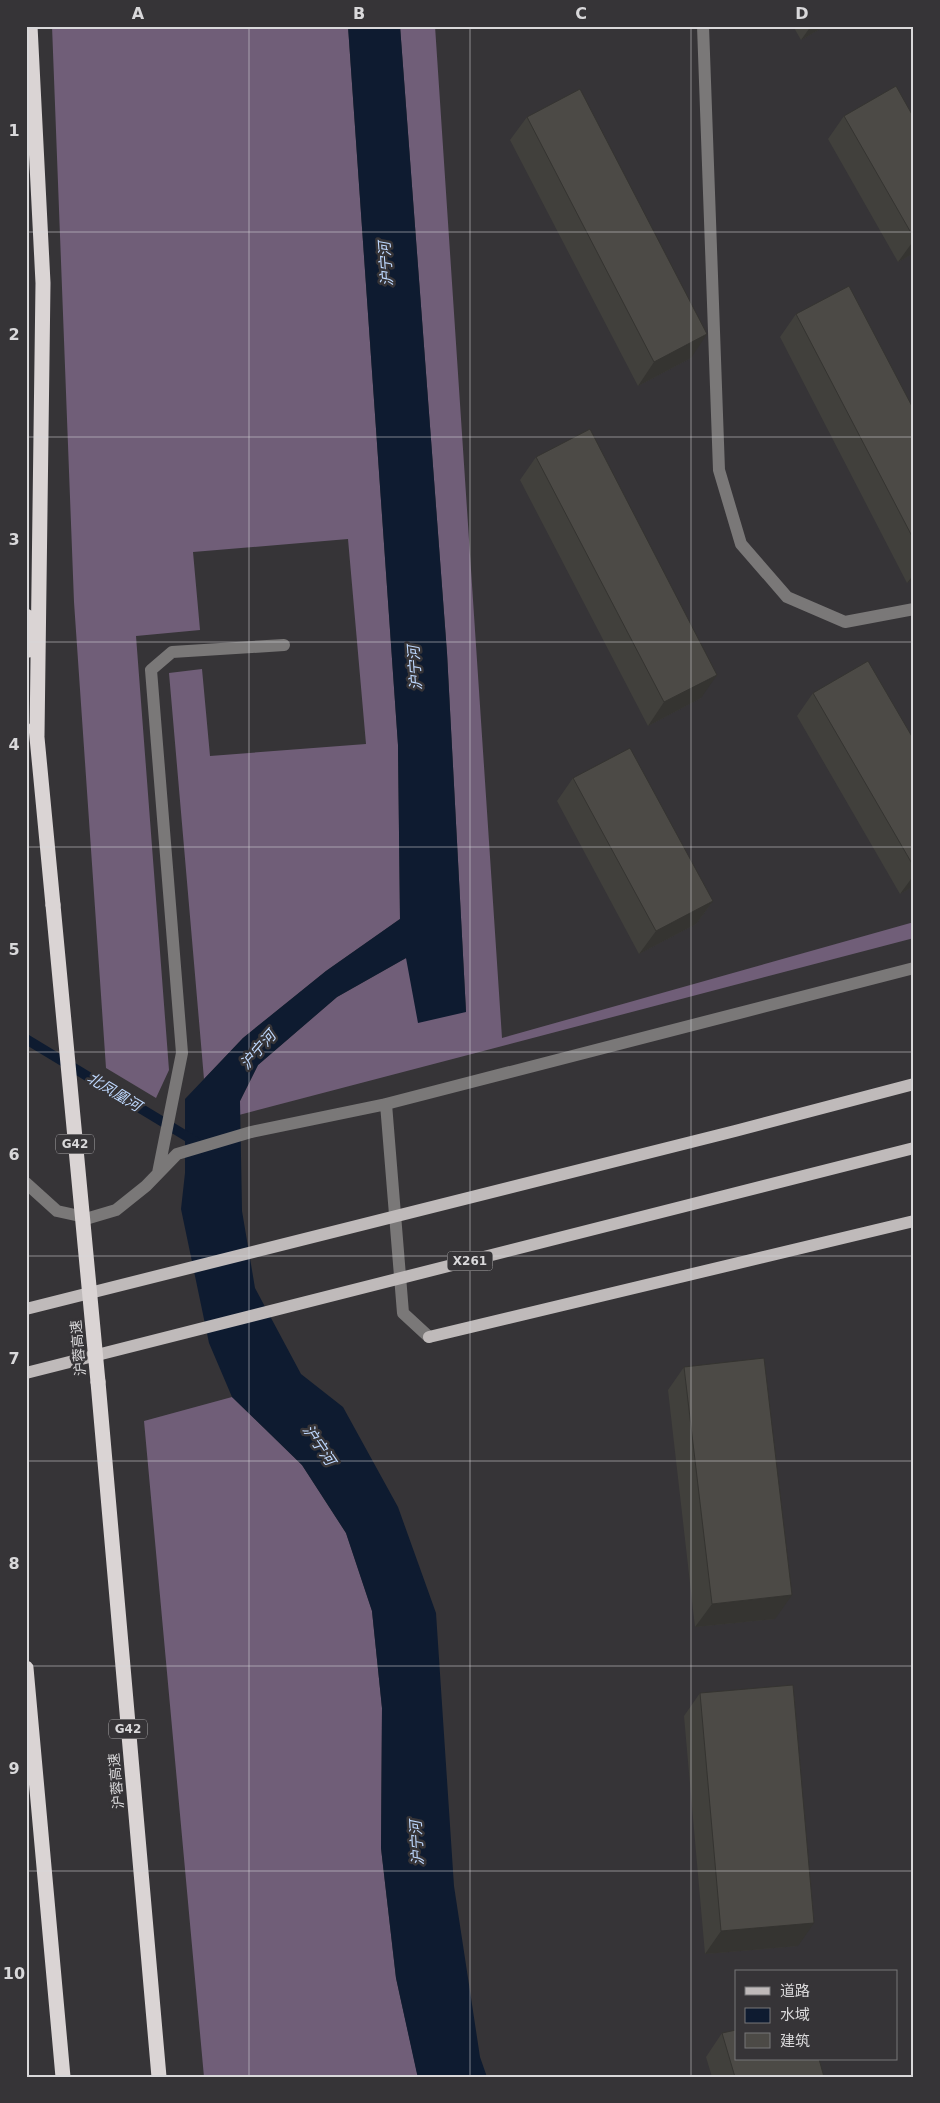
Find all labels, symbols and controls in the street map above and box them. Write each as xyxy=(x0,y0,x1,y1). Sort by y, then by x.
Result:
text: A xyxy=(132,4,145,23)
text: B xyxy=(353,4,365,23)
text: C xyxy=(575,4,587,23)
text: D xyxy=(795,4,809,23)
text: 1 xyxy=(8,121,20,140)
water label: 沪宁河 xyxy=(375,238,397,287)
text: 2 xyxy=(8,325,20,344)
text: 3 xyxy=(8,530,20,549)
water label: 沪宁河 xyxy=(404,642,426,691)
text: 4 xyxy=(8,735,20,754)
text: 5 xyxy=(8,940,20,959)
water label: 沪宁河 xyxy=(236,1025,282,1073)
water label: 北凤凰河 xyxy=(84,1069,147,1117)
road number: G42 xyxy=(56,1134,94,1154)
text: 6 xyxy=(8,1145,20,1164)
road number: X261 xyxy=(448,1252,492,1270)
street label: 沪蓉高速 xyxy=(68,1319,88,1377)
text: 7 xyxy=(8,1349,20,1368)
water label: 沪宁河 xyxy=(299,1421,341,1471)
text: 8 xyxy=(8,1554,20,1573)
road number: G42 xyxy=(109,1720,147,1738)
street label: 沪蓉高速 xyxy=(106,1752,126,1810)
text: 9 xyxy=(8,1759,20,1778)
water label: 沪宁河 xyxy=(407,1817,427,1866)
text: 10 xyxy=(3,1964,25,1983)
legend xyxy=(735,1970,898,2060)
text: 道路 xyxy=(780,1982,810,2000)
text: 水域 xyxy=(780,2006,810,2024)
text: 建筑 xyxy=(780,2032,810,2050)

